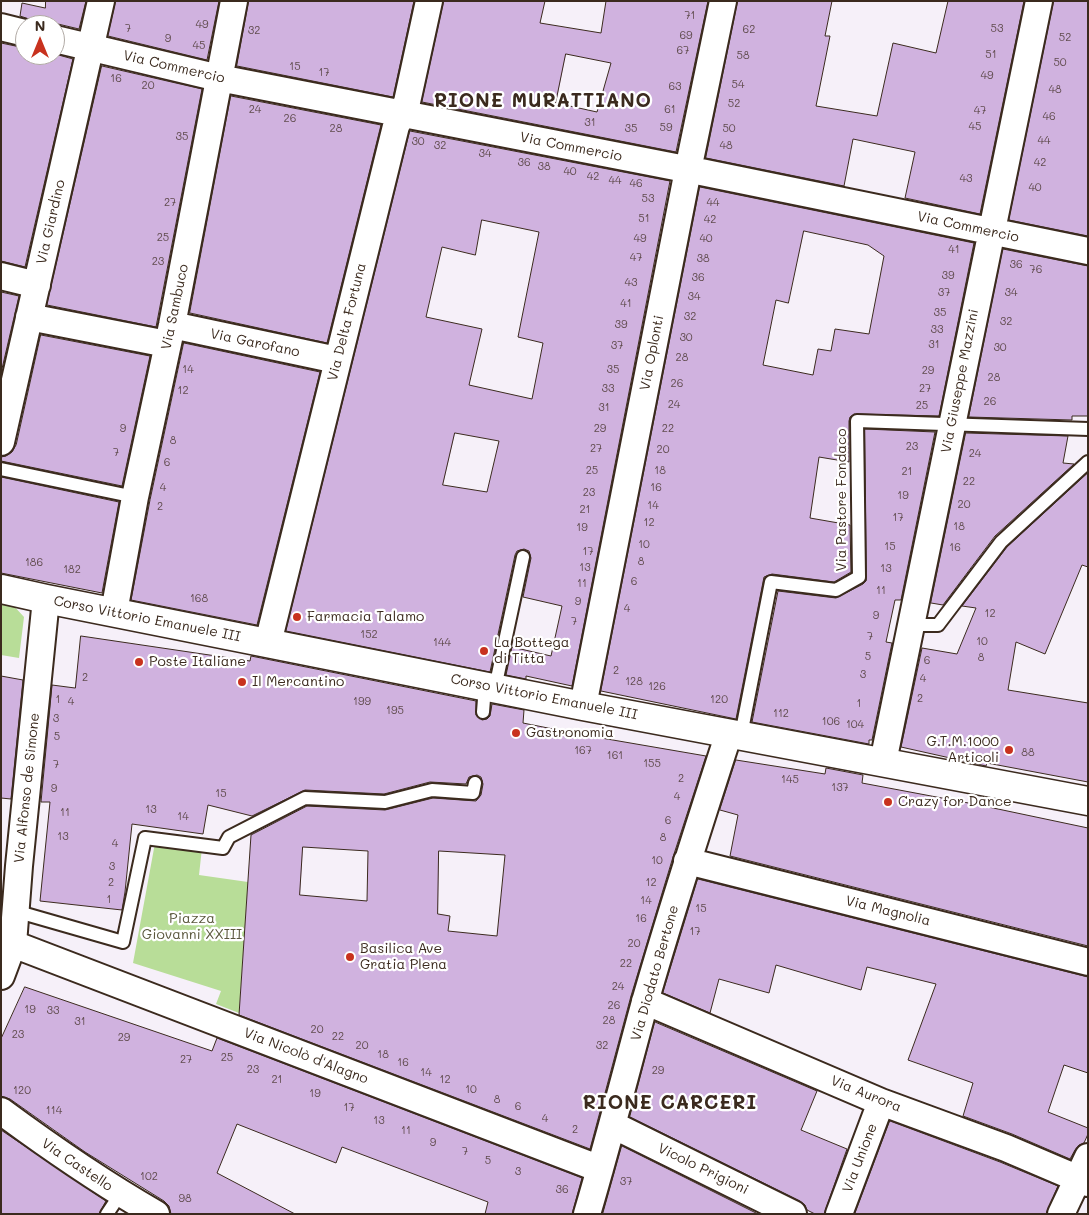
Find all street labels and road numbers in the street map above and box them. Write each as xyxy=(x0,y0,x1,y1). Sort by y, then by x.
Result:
street label: Via Commercio xyxy=(122,47,226,87)
street label: Via Commercio xyxy=(519,129,623,165)
street label: Via Giardino xyxy=(33,178,69,266)
street label: Via Commercio xyxy=(916,208,1020,246)
street label: Via Delta Fortuna xyxy=(324,261,370,383)
street label: Via Sambuco xyxy=(158,263,192,351)
street label: Via Giuseppe Mazzini xyxy=(938,308,982,454)
street label: Via Oplonti xyxy=(636,314,668,392)
street label: Via Garofano xyxy=(209,325,301,361)
street label: Via Pastore Fondaco xyxy=(834,428,850,572)
street label: Corso Vittorio Emanuele III xyxy=(52,593,242,645)
street label: Corso Vittorio Emanuele III xyxy=(449,671,639,723)
street label: Via Alfonso de Simone xyxy=(11,712,43,864)
street label: Via Magnolia xyxy=(844,892,932,930)
street label: Via Diodato Bertone xyxy=(628,903,682,1043)
street label: Via Nicolò d'Alagno xyxy=(241,1025,371,1087)
street label: Via Aurora xyxy=(828,1072,904,1116)
street label: Via Unione xyxy=(839,1121,881,1195)
street label: Via Castello xyxy=(38,1135,116,1195)
street label: Vicolo Prigioni xyxy=(655,1140,751,1198)

